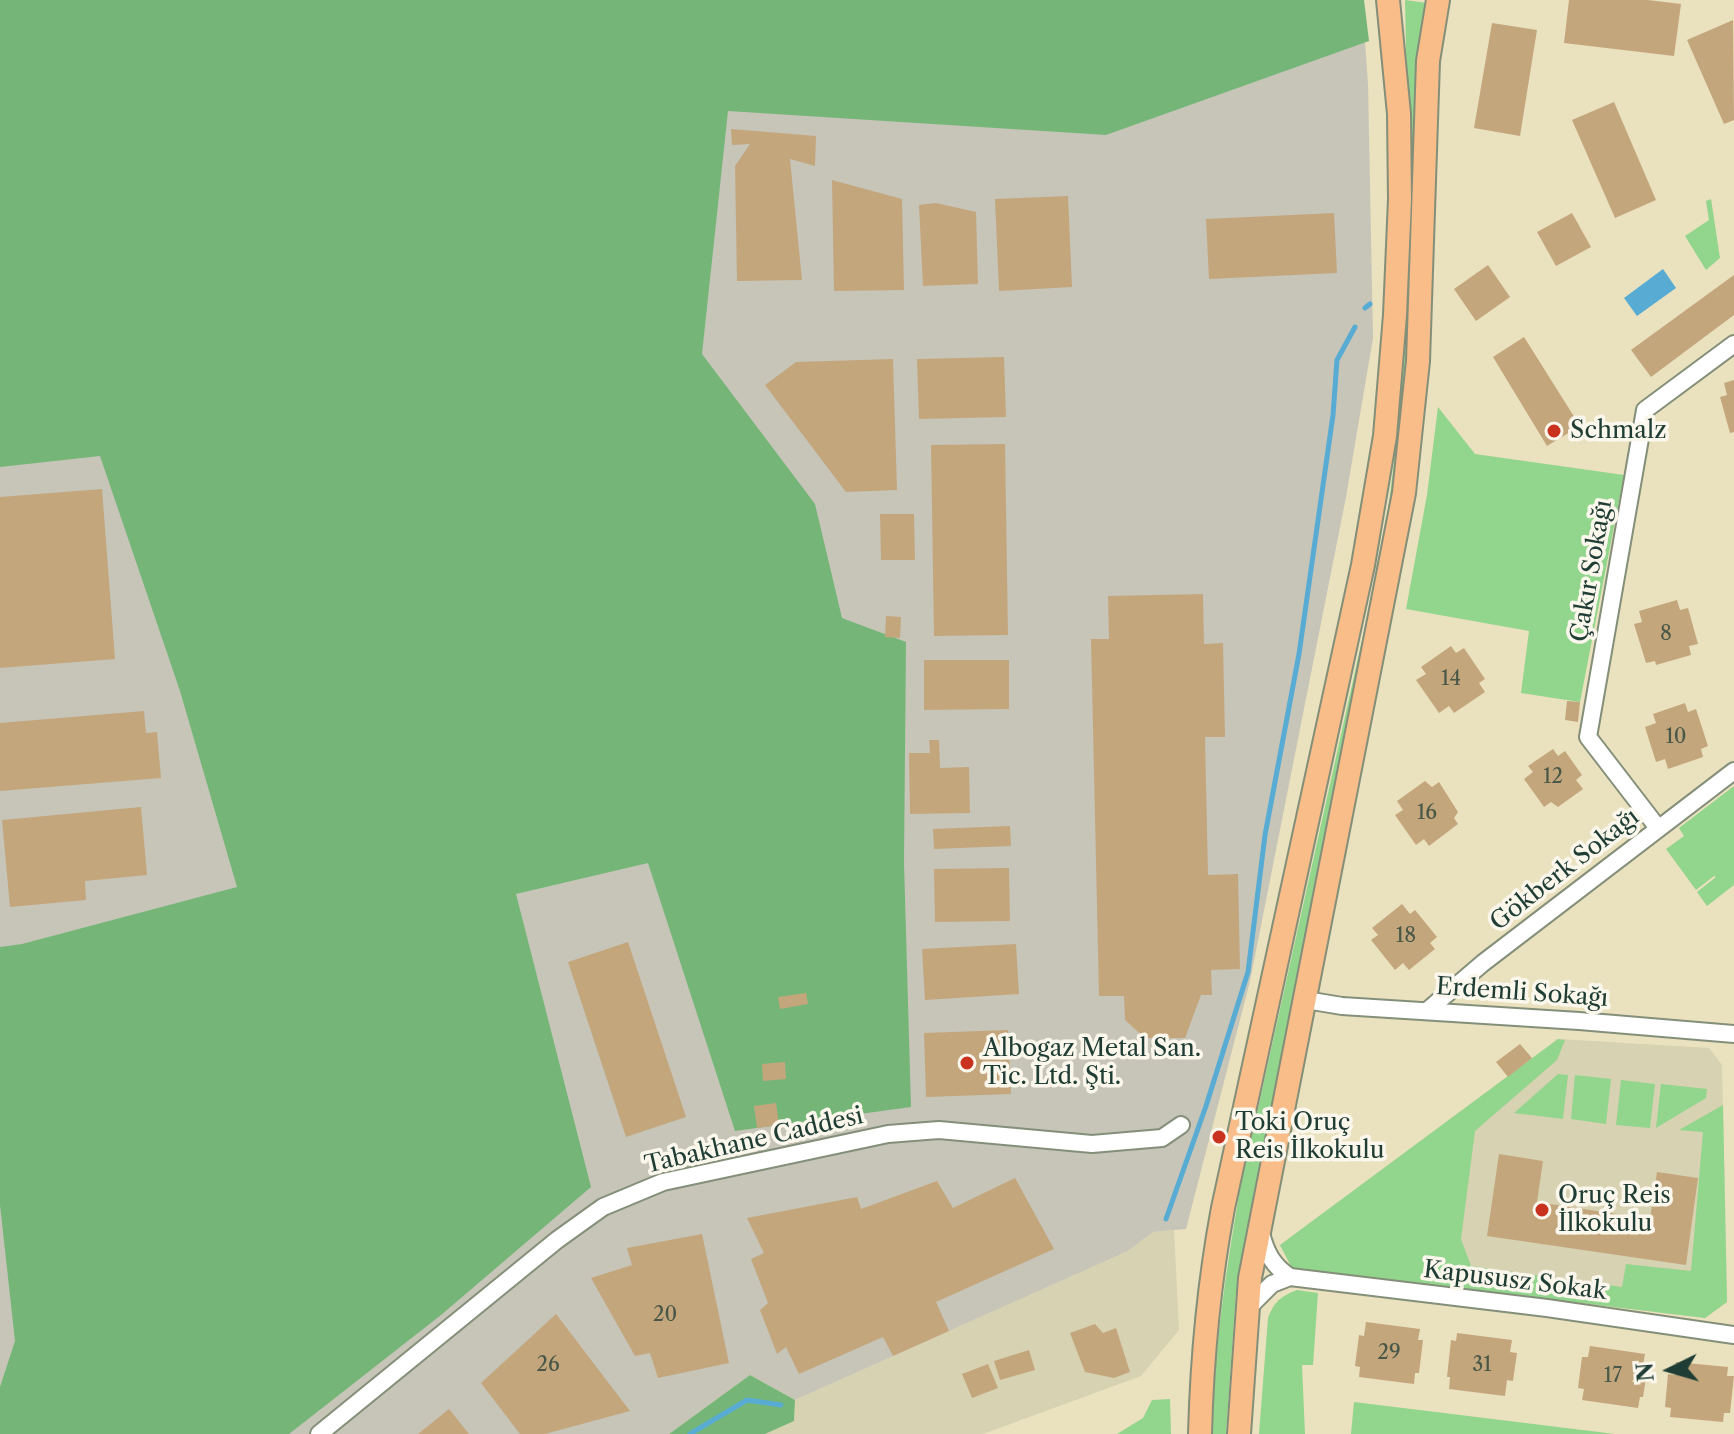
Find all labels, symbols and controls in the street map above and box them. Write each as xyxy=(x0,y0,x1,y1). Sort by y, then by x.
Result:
place label: Schmalz xyxy=(1570,417,1667,445)
marker: Schmalz xyxy=(1545,422,1563,440)
street label: Çakır Sokağı xyxy=(1565,498,1619,644)
house number: 8 xyxy=(1660,622,1672,646)
house number: 14 xyxy=(1441,667,1461,691)
house number: 10 xyxy=(1665,725,1687,749)
house number: 12 xyxy=(1543,765,1563,789)
house number: 16 xyxy=(1417,801,1437,825)
street label: Gökberk Sokağı xyxy=(1485,803,1645,937)
house number: 18 xyxy=(1396,924,1416,948)
street label: Erdemli Sokağı xyxy=(1435,973,1609,1013)
place label: Albogaz Metal San. Tic. Ltd. Şti. xyxy=(983,1035,1201,1091)
marker: Albogaz Metal San. Tic. Ltd. Şti. xyxy=(958,1054,976,1072)
street label: Tabakhane Caddesi xyxy=(642,1102,866,1180)
place label: Toki Oruç Reis İlkokulu xyxy=(1235,1109,1384,1165)
marker: Toki Oruç Reis İlkokulu xyxy=(1210,1128,1228,1146)
place label: Oruç Reis İlkokulu xyxy=(1558,1182,1671,1238)
marker: Oruç Reis İlkokulu xyxy=(1533,1201,1551,1219)
street label: Kapususz Sokak xyxy=(1422,1255,1608,1307)
house number: 20 xyxy=(653,1303,677,1327)
north arrow xyxy=(1630,1330,1710,1410)
house number: 29 xyxy=(1377,1341,1401,1365)
house number: 26 xyxy=(536,1353,560,1377)
house number: 31 xyxy=(1472,1353,1492,1377)
text: N xyxy=(1631,1361,1660,1383)
house number: 17 xyxy=(1604,1364,1622,1388)

